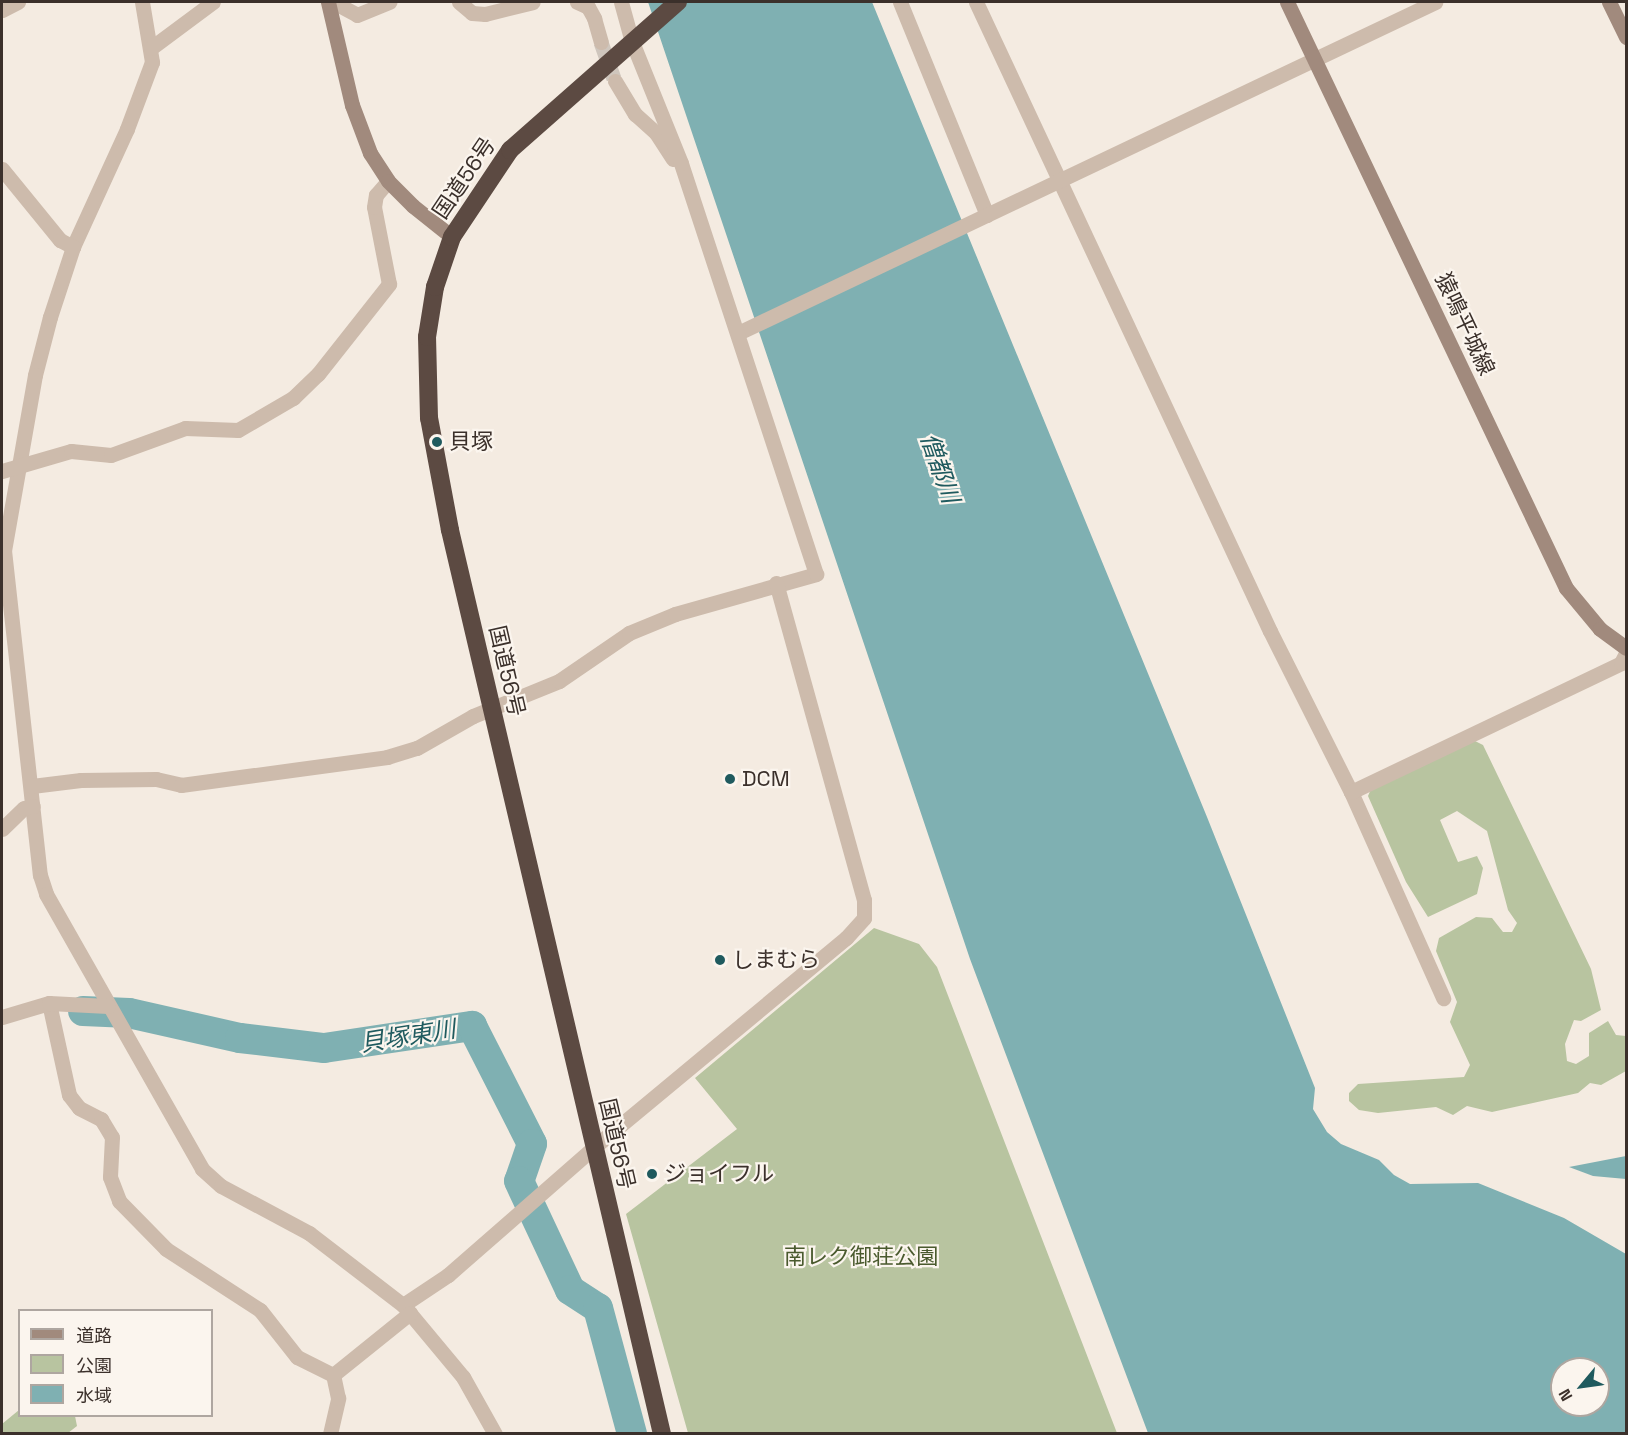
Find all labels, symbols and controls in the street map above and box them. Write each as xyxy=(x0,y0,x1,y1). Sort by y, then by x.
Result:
street label: 国道56号 xyxy=(427,132,501,224)
street label: 猿鳴平城線 xyxy=(1430,269,1500,379)
place label: 貝塚 xyxy=(449,429,493,455)
water label: 僧都川 xyxy=(915,429,965,507)
marker: 貝塚 xyxy=(430,435,444,449)
street label: 国道56号 xyxy=(484,623,530,719)
place label: DCM xyxy=(742,766,790,792)
marker: DCM xyxy=(723,772,737,786)
place label: しまむら xyxy=(732,947,820,973)
marker: しまむら xyxy=(713,953,727,967)
water label: 貝塚東川 xyxy=(358,1014,458,1058)
street label: 国道56号 xyxy=(594,1096,640,1192)
place label: ジョイフル xyxy=(664,1161,774,1187)
marker: ジョイフル xyxy=(645,1167,659,1181)
park label: 南レク御荘公園 xyxy=(784,1244,938,1270)
legend xyxy=(18,1309,213,1417)
text: 道路 xyxy=(76,1324,112,1347)
text: 公園 xyxy=(76,1354,112,1377)
north arrow xyxy=(1550,1357,1610,1417)
text: 水域 xyxy=(76,1384,112,1407)
text: N xyxy=(1554,1385,1577,1405)

